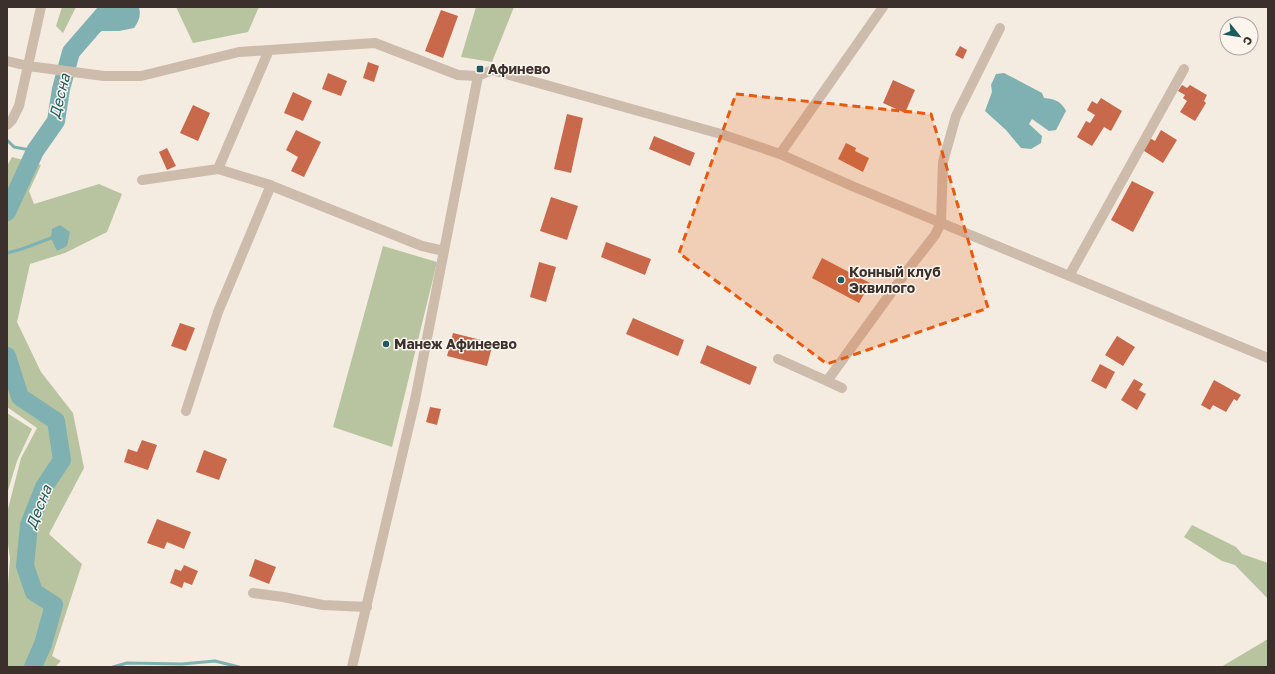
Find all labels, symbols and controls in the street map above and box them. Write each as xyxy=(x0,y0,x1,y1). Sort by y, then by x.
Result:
north arrow xyxy=(1219,16,1259,56)
text: С xyxy=(1240,35,1256,48)
place label: Афинево xyxy=(488,60,550,77)
marker: Афинево xyxy=(475,64,485,74)
water label: Десна xyxy=(45,71,73,121)
place label: Конный клуб Эквилого xyxy=(849,263,941,296)
marker: Конный клуб Эквилого xyxy=(836,275,846,285)
place label: Манеж Афинеево xyxy=(394,335,517,352)
marker: Манеж Афинеево xyxy=(381,339,391,349)
water label: Десна xyxy=(21,482,55,532)

